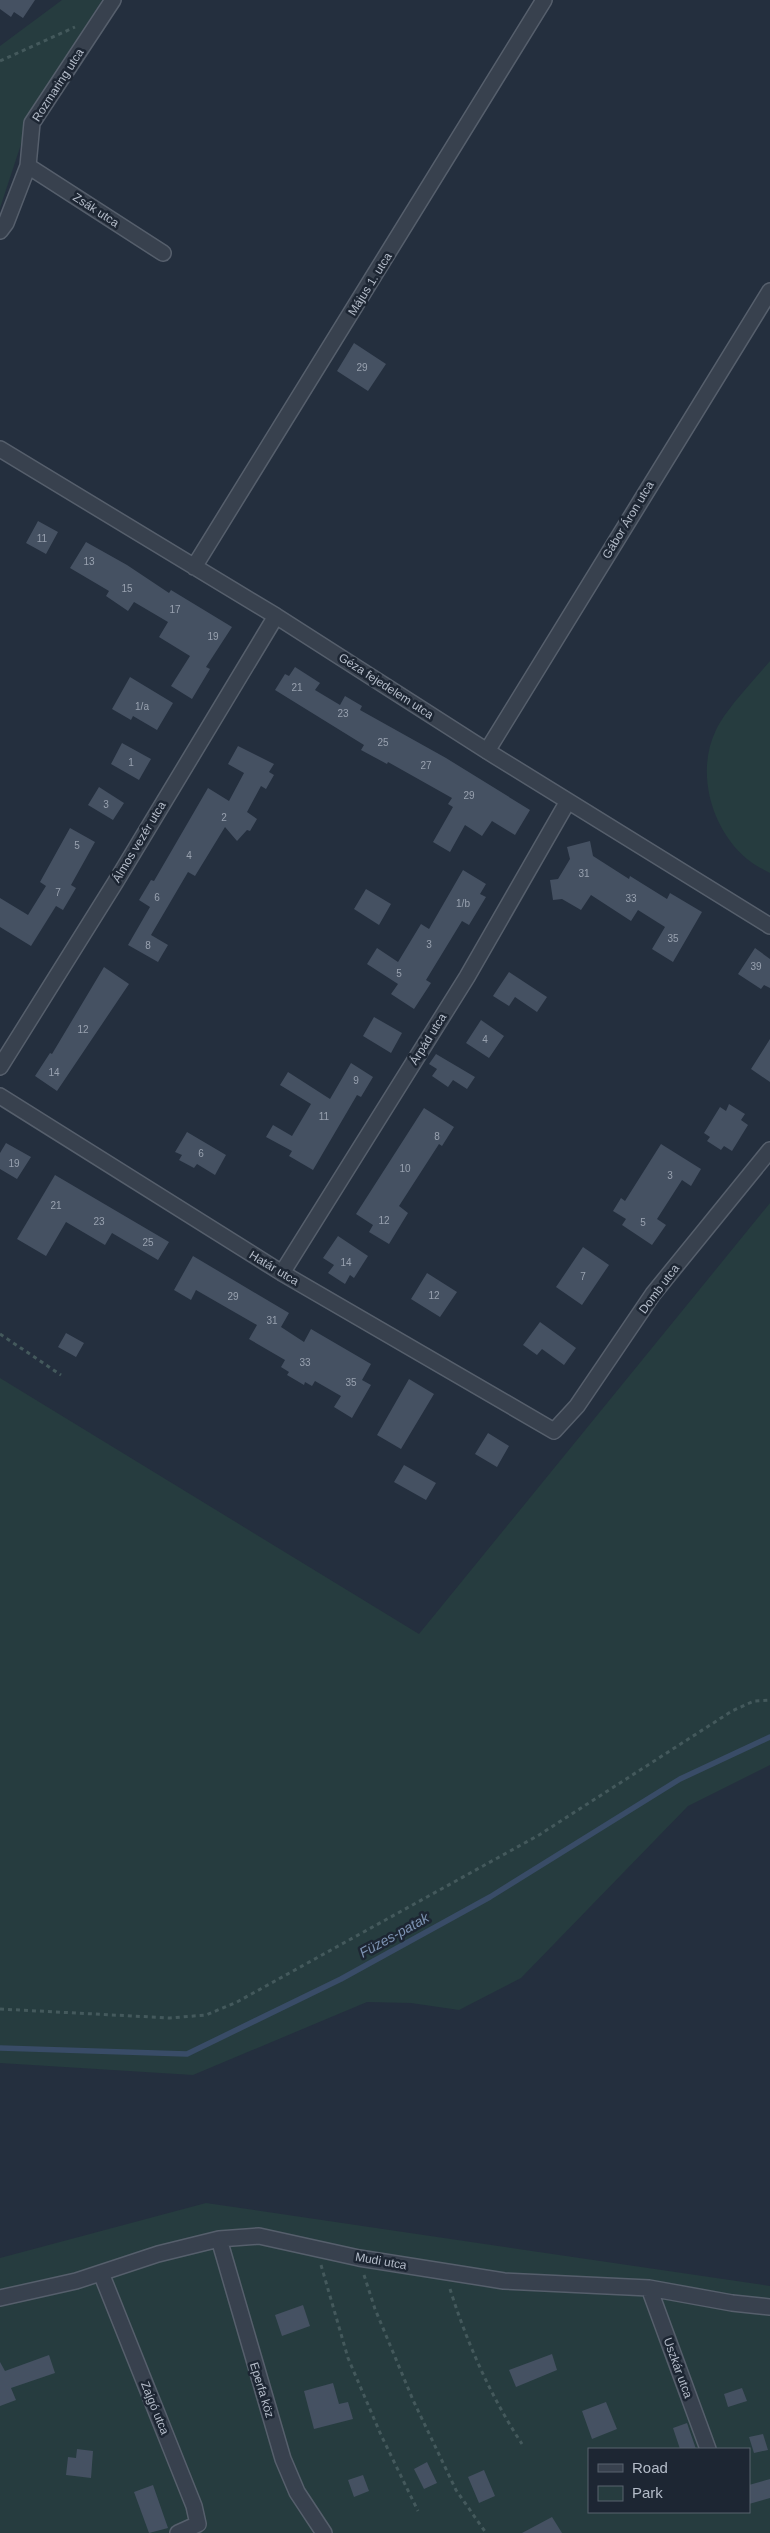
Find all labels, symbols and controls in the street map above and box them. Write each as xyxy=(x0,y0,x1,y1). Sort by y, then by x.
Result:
street label: Rozmaring utca xyxy=(29,46,87,124)
street label: Zsák utca xyxy=(70,190,122,230)
street label: Május 1. utca xyxy=(345,250,395,318)
house number: 29 xyxy=(356,362,368,373)
street label: Gábor Áron utca xyxy=(598,478,657,561)
house number: 11 xyxy=(37,533,48,544)
house number: 13 xyxy=(83,556,95,567)
house number: 15 xyxy=(121,583,133,594)
house number: 17 xyxy=(169,604,181,615)
house number: 19 xyxy=(207,631,219,642)
street label: Géza fejedelem utca xyxy=(336,650,436,722)
house number: 21 xyxy=(291,682,303,693)
house number: 1/a xyxy=(135,701,149,712)
house number: 23 xyxy=(337,708,349,719)
house number: 25 xyxy=(377,737,389,748)
house number: 1 xyxy=(128,757,134,768)
house number: 27 xyxy=(420,760,432,771)
house number: 29 xyxy=(463,790,475,801)
street label: Álmos vezér utca xyxy=(108,798,169,885)
house number: 3 xyxy=(103,799,109,810)
house number: 2 xyxy=(221,812,227,823)
house number: 5 xyxy=(74,840,80,851)
house number: 4 xyxy=(186,850,192,861)
house number: 31 xyxy=(578,868,590,879)
house number: 7 xyxy=(55,887,61,898)
house number: 6 xyxy=(154,892,160,903)
house number: 33 xyxy=(625,893,637,904)
house number: 1/b xyxy=(456,898,470,909)
house number: 35 xyxy=(667,933,679,944)
house number: 3 xyxy=(426,939,432,950)
house number: 8 xyxy=(145,940,151,951)
house number: 39 xyxy=(750,961,762,972)
house number: 5 xyxy=(396,968,402,979)
street label: Árpád utca xyxy=(406,1010,449,1067)
house number: 12 xyxy=(77,1024,89,1035)
house number: 4 xyxy=(482,1034,488,1045)
house number: 14 xyxy=(48,1067,60,1078)
house number: 9 xyxy=(353,1075,359,1086)
house number: 11 xyxy=(319,1111,330,1122)
house number: 8 xyxy=(434,1131,440,1142)
house number: 6 xyxy=(198,1148,204,1159)
house number: 19 xyxy=(8,1158,20,1169)
house number: 10 xyxy=(399,1163,411,1174)
house number: 3 xyxy=(667,1170,673,1181)
house number: 21 xyxy=(50,1200,62,1211)
house number: 12 xyxy=(378,1215,390,1226)
house number: 23 xyxy=(93,1216,105,1227)
house number: 5 xyxy=(640,1217,646,1228)
house number: 25 xyxy=(142,1237,154,1248)
street label: Határ utca xyxy=(247,1248,302,1288)
house number: 14 xyxy=(340,1257,352,1268)
street label: Domb utca xyxy=(636,1261,682,1316)
house number: 7 xyxy=(580,1271,586,1282)
house number: 12 xyxy=(428,1290,440,1301)
house number: 29 xyxy=(227,1291,239,1302)
house number: 31 xyxy=(266,1315,278,1326)
house number: 33 xyxy=(299,1357,311,1368)
house number: 35 xyxy=(345,1377,357,1388)
water label: Füzes-patak xyxy=(356,1909,432,1961)
street label: Mudi utca xyxy=(354,2250,408,2272)
street label: Uszkár utca xyxy=(661,2336,696,2400)
street label: Eperfa köz xyxy=(247,2361,277,2419)
street label: Zajgó utca xyxy=(138,2379,172,2437)
legend xyxy=(588,2448,750,2513)
text: Road xyxy=(632,2459,668,2476)
text: Park xyxy=(632,2484,663,2501)

